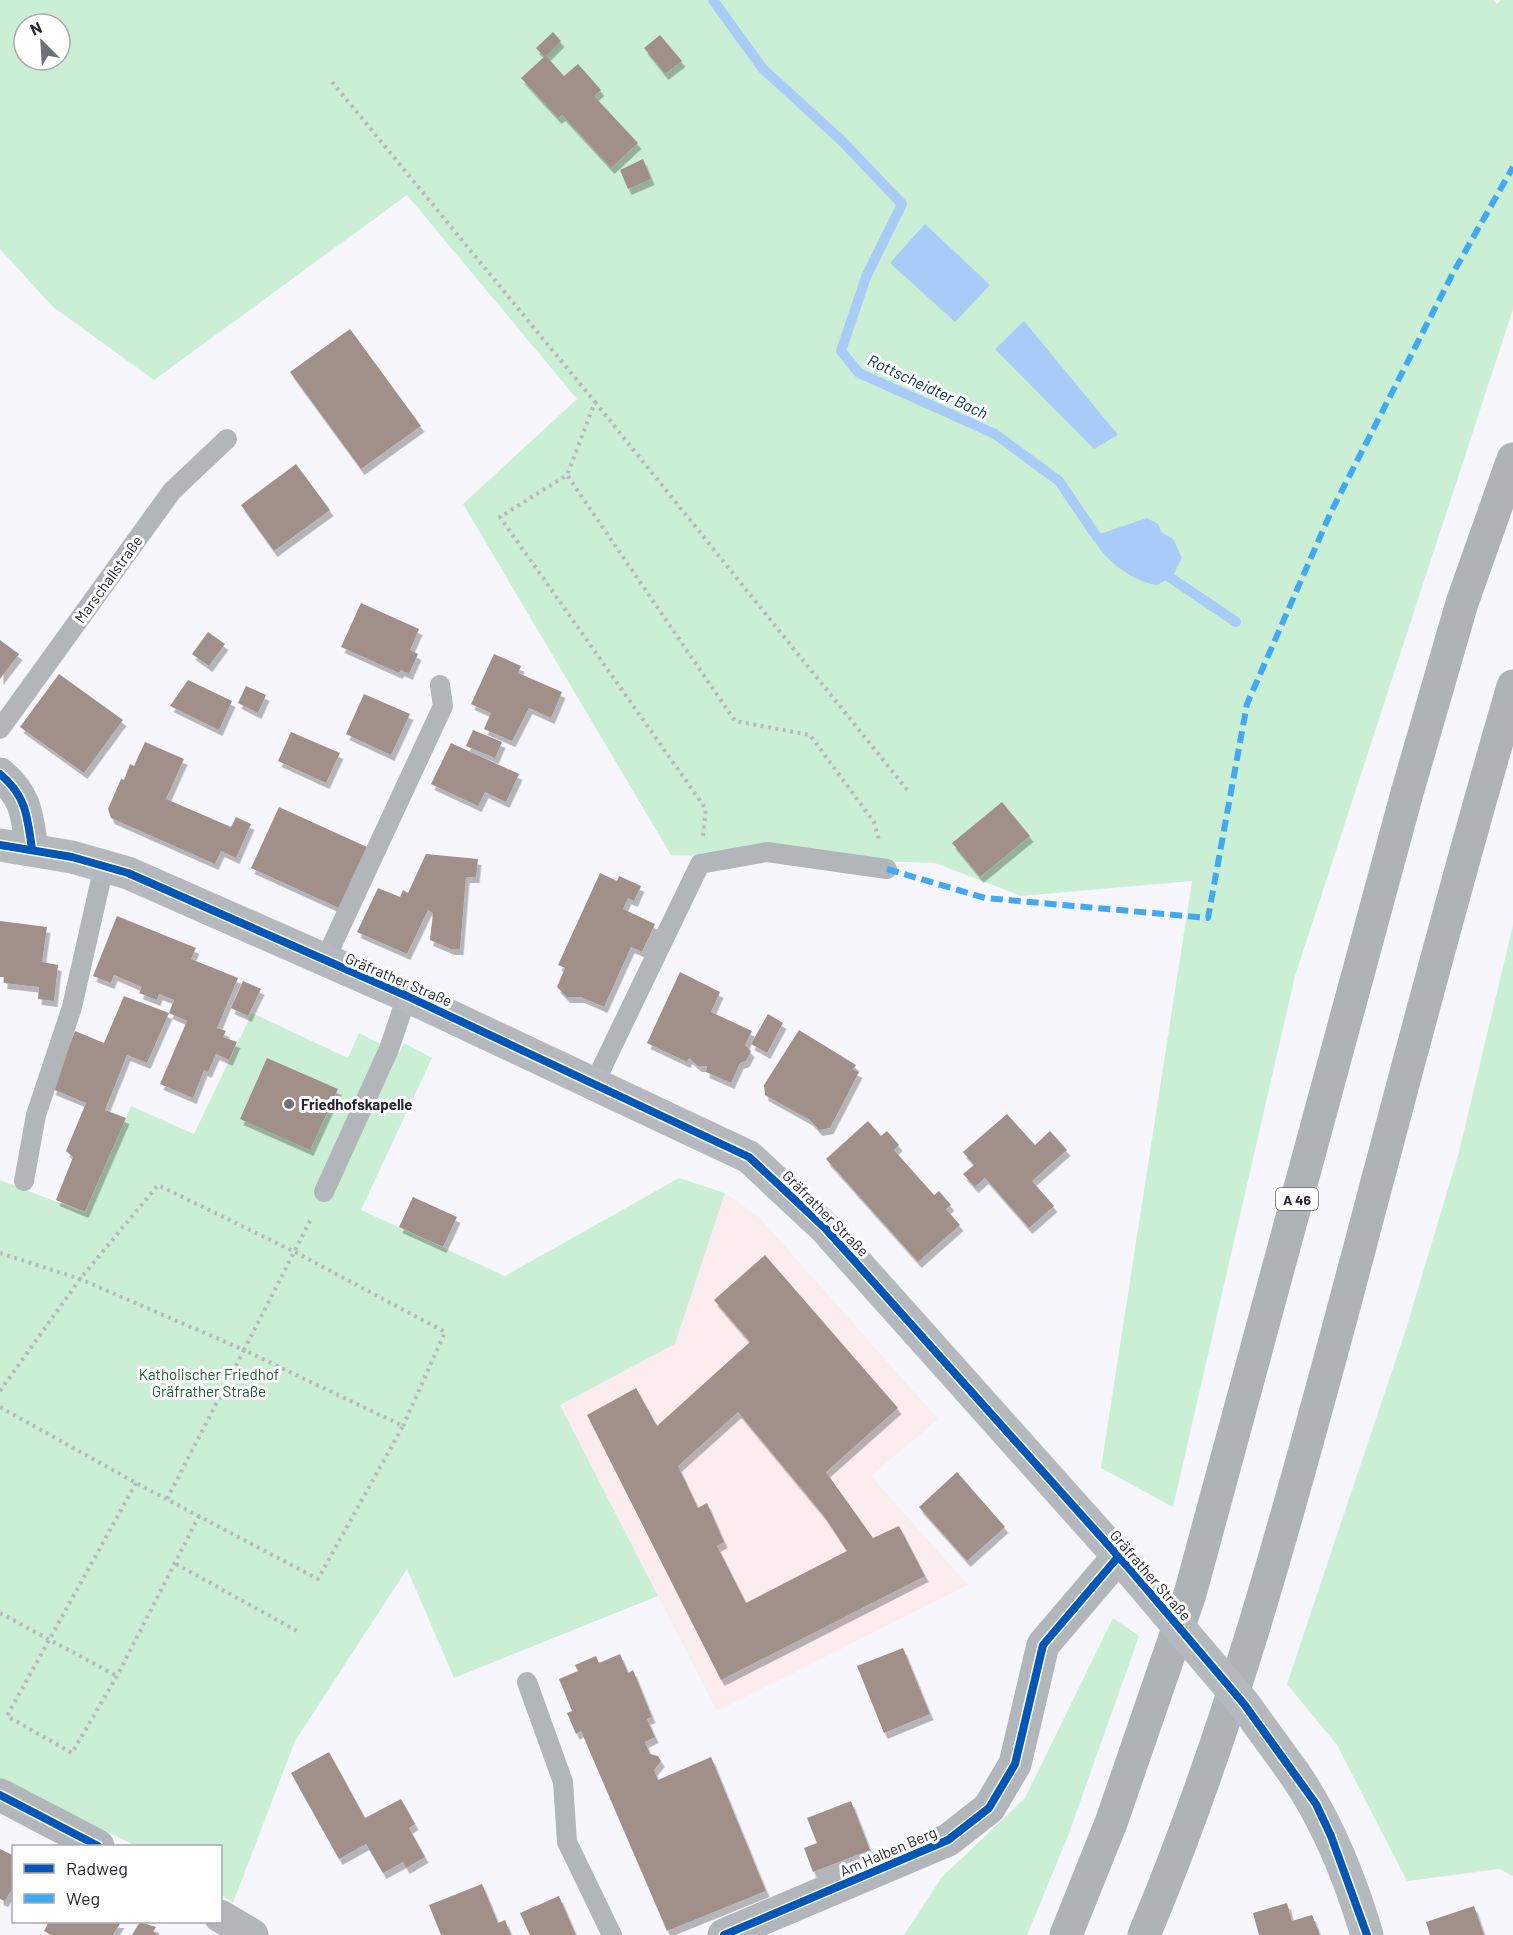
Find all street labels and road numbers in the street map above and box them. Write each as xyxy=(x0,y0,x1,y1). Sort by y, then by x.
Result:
street label: Marschallstraße xyxy=(70,532,146,626)
street label: Gräfrather Straße xyxy=(343,948,455,1010)
street label: Gräfrather Straße xyxy=(779,1166,873,1260)
road number: A 46 xyxy=(1276,1188,1318,1210)
street label: Gräfrather Straße xyxy=(1107,1526,1195,1624)
street label: Am Halben Berg xyxy=(837,1823,939,1879)

